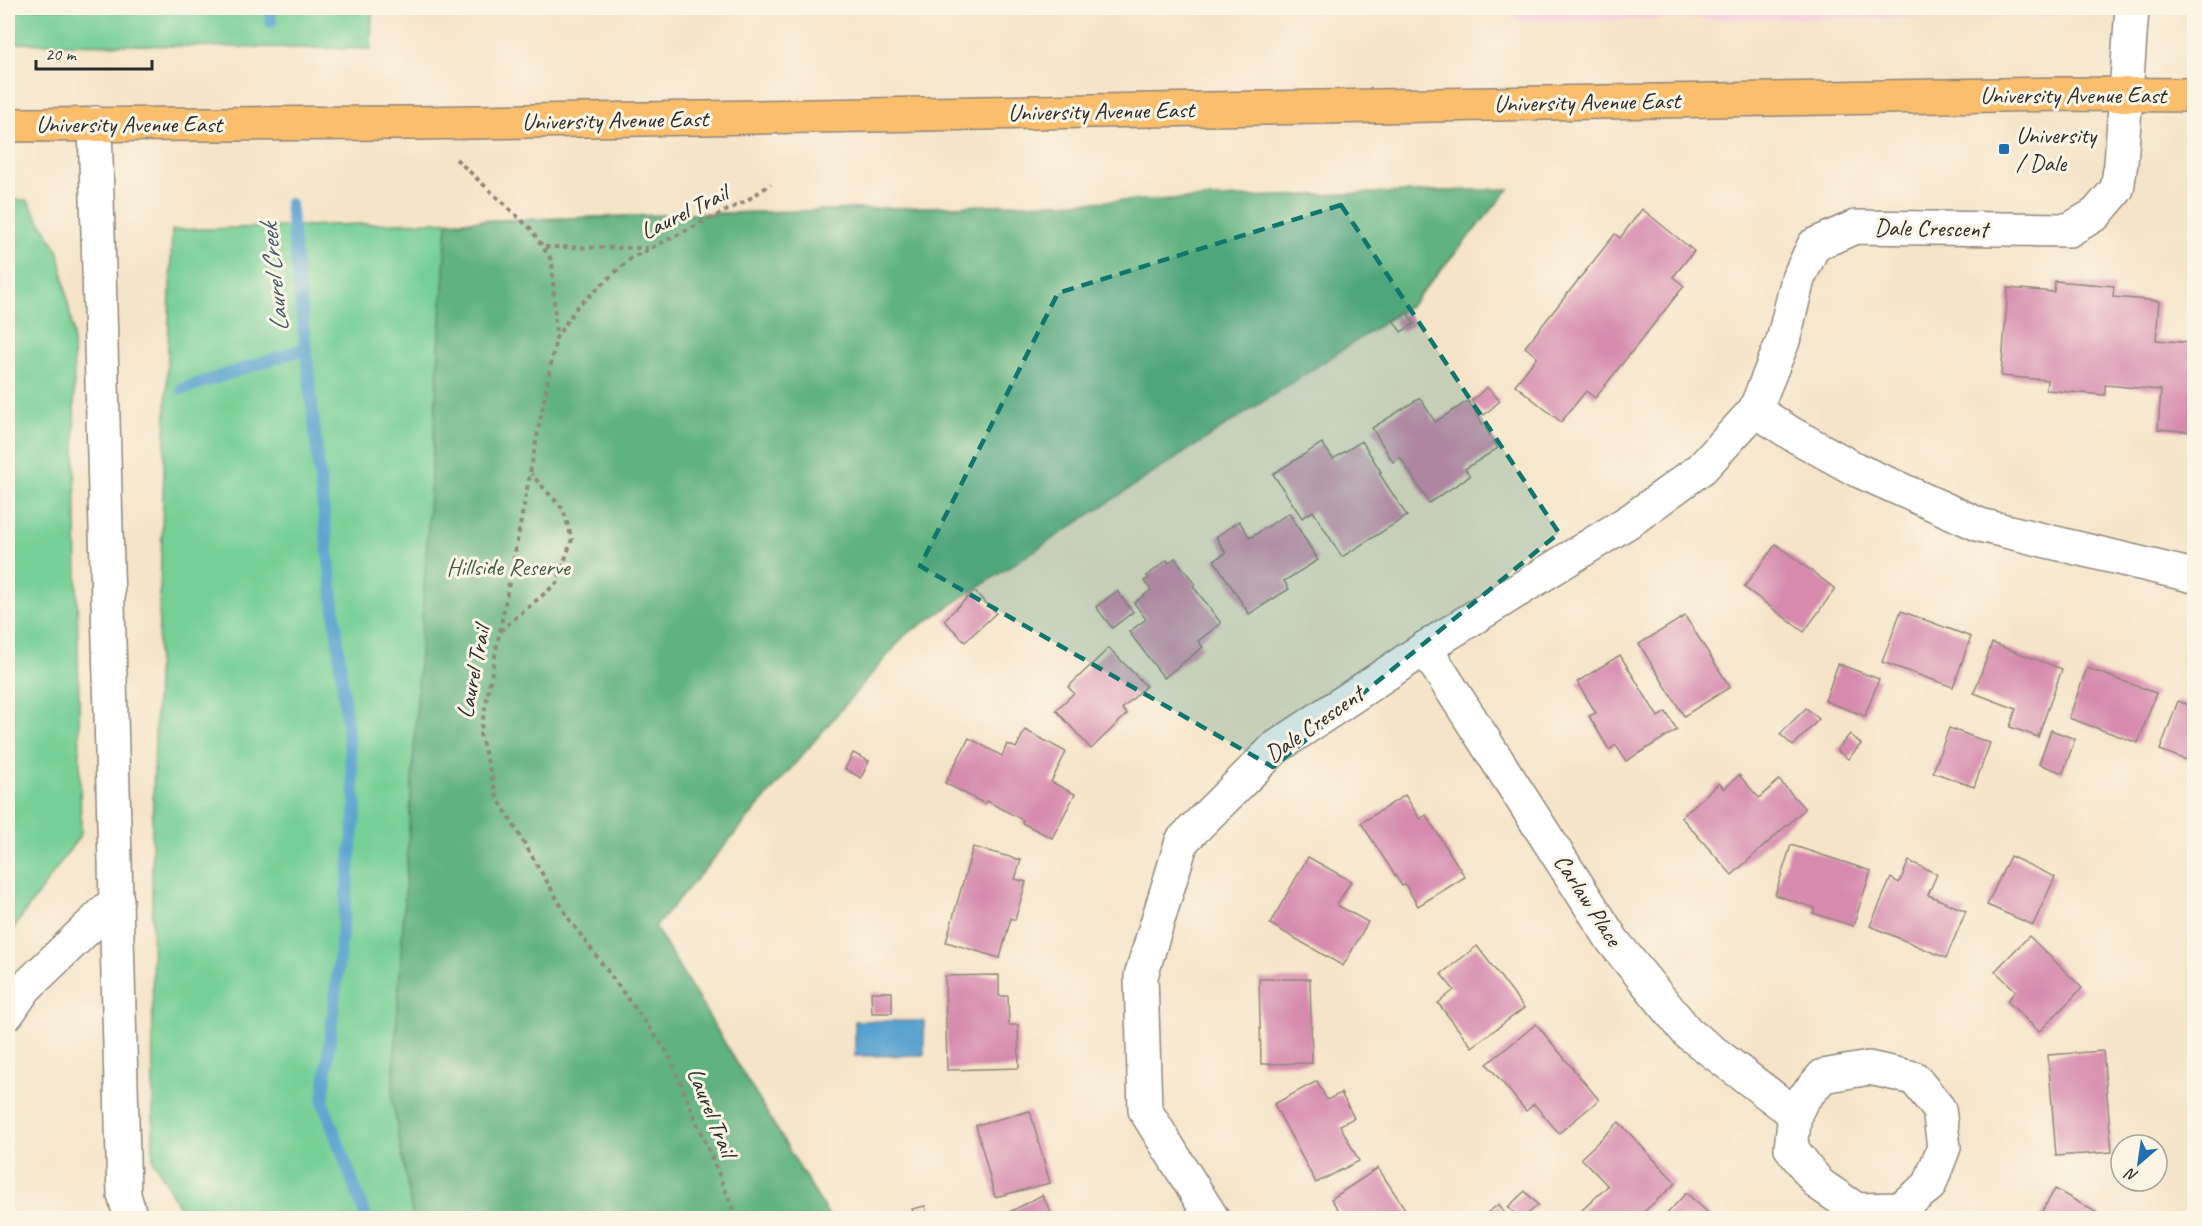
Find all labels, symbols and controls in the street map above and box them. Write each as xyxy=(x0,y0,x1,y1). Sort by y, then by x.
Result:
scale bar xyxy=(36,33,152,71)
text: 20 m xyxy=(45,43,78,65)
street label: University Avenue East xyxy=(1980,80,2168,110)
street label: University Avenue East xyxy=(1494,85,1682,119)
street label: University Avenue East xyxy=(1008,94,1196,128)
street label: University Avenue East xyxy=(522,103,710,137)
street label: University Avenue East xyxy=(36,109,224,139)
place label: University / Dale xyxy=(2016,120,2098,178)
marker: University / Dale xyxy=(1997,142,2011,156)
street label: Laurel Trail xyxy=(635,176,736,246)
street label: Dale Crescent xyxy=(1874,212,1991,244)
water label: Laurel Creek xyxy=(251,218,296,334)
park label: Hillside Reserve xyxy=(447,552,572,582)
street label: Laurel Trail xyxy=(449,619,497,721)
street label: Dale Crescent xyxy=(1259,677,1372,769)
street label: Carlaw Place xyxy=(1547,848,1630,954)
street label: Laurel Trail xyxy=(681,1063,745,1165)
north arrow xyxy=(2109,1133,2169,1193)
text: N xyxy=(2120,1163,2141,1186)

